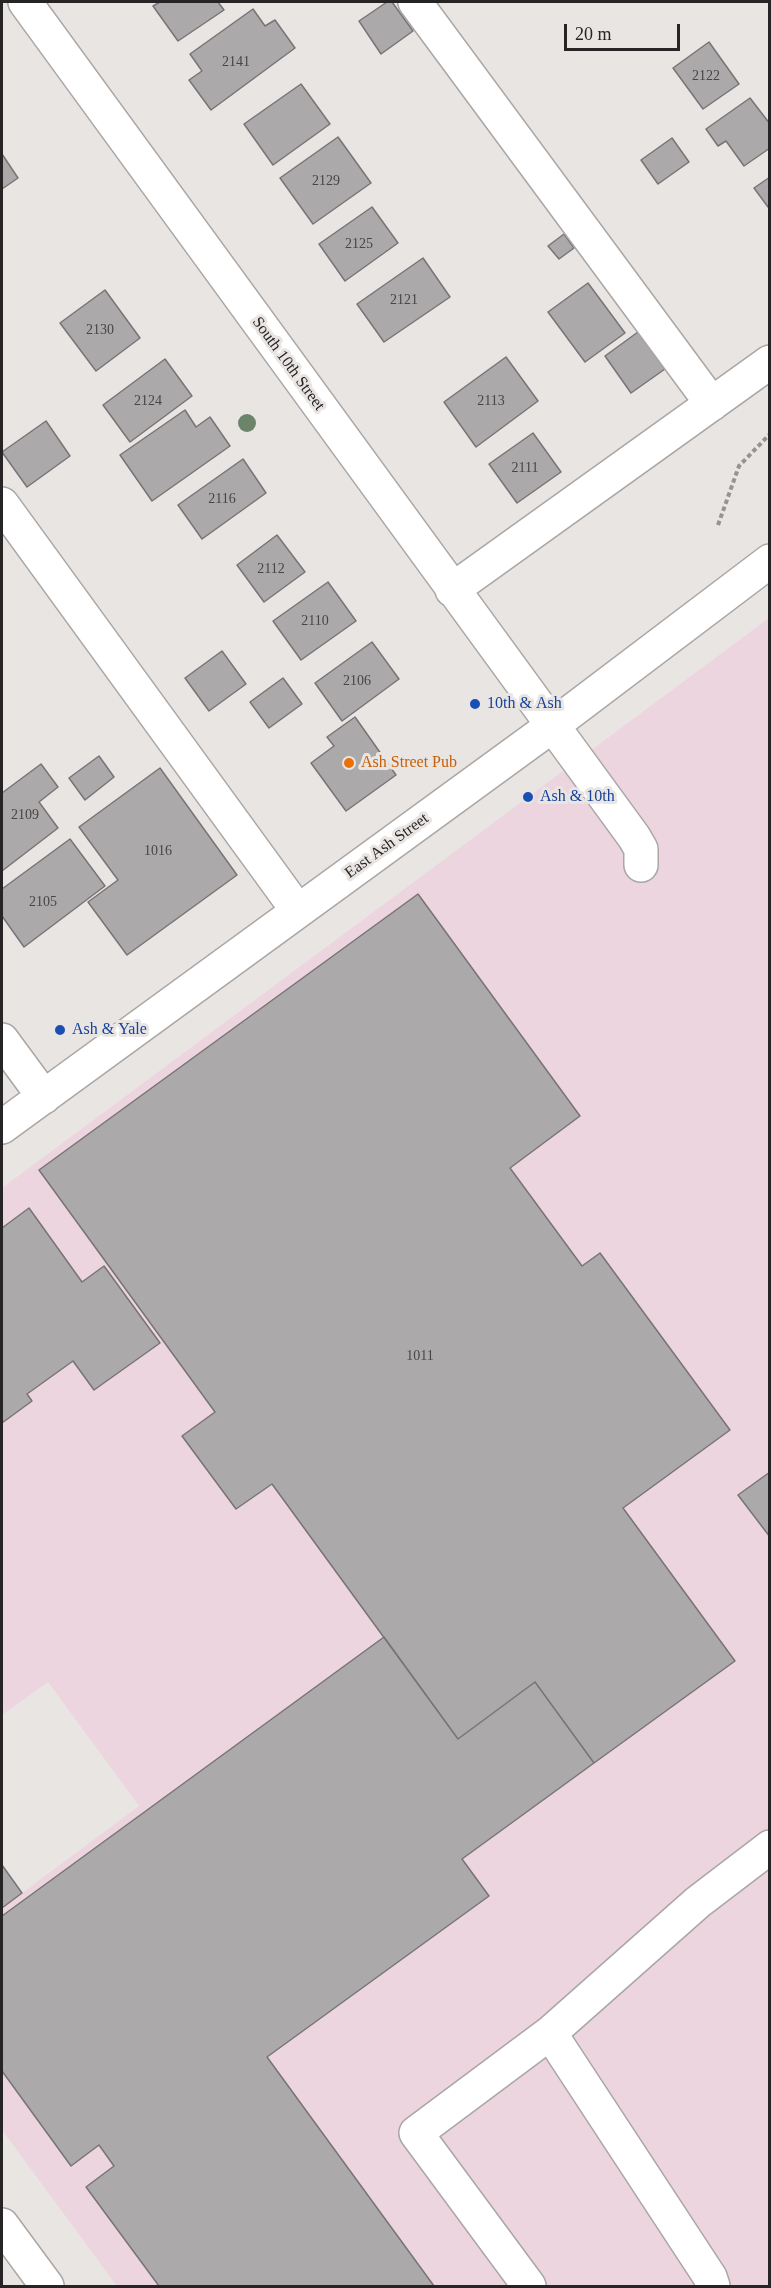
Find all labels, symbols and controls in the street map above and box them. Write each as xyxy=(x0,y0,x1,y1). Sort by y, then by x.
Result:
scale bar xyxy=(567,12,682,50)
text: 20 m xyxy=(575,24,612,44)
house number: 2141 xyxy=(222,54,250,70)
house number: 2122 xyxy=(692,68,720,84)
house number: 2129 xyxy=(312,173,340,189)
house number: 2125 xyxy=(345,236,373,252)
house number: 2121 xyxy=(390,292,418,308)
street label: South 10th Street xyxy=(248,313,328,415)
house number: 2130 xyxy=(86,322,114,338)
house number: 2124 xyxy=(134,393,162,409)
house number: 2113 xyxy=(477,393,505,409)
house number: 2111 xyxy=(512,460,538,476)
house number: 2116 xyxy=(208,491,236,507)
house number: 2112 xyxy=(257,561,285,577)
house number: 2110 xyxy=(301,613,329,629)
house number: 2106 xyxy=(343,673,371,689)
place label: 10th & Ash xyxy=(487,694,562,714)
marker: 10th & Ash xyxy=(468,697,482,711)
place label: Ash Street Pub xyxy=(361,753,457,773)
marker: Ash Street Pub xyxy=(342,756,356,770)
place label: Ash & 10th xyxy=(540,787,615,807)
marker: Ash & 10th xyxy=(521,790,535,804)
house number: 2109 xyxy=(11,807,39,823)
street label: East Ash Street xyxy=(341,809,433,883)
house number: 1016 xyxy=(144,843,172,859)
house number: 2105 xyxy=(29,894,57,910)
place label: Ash & Yale xyxy=(72,1020,147,1040)
marker: Ash & Yale xyxy=(53,1023,67,1037)
house number: 1011 xyxy=(406,1348,434,1364)

